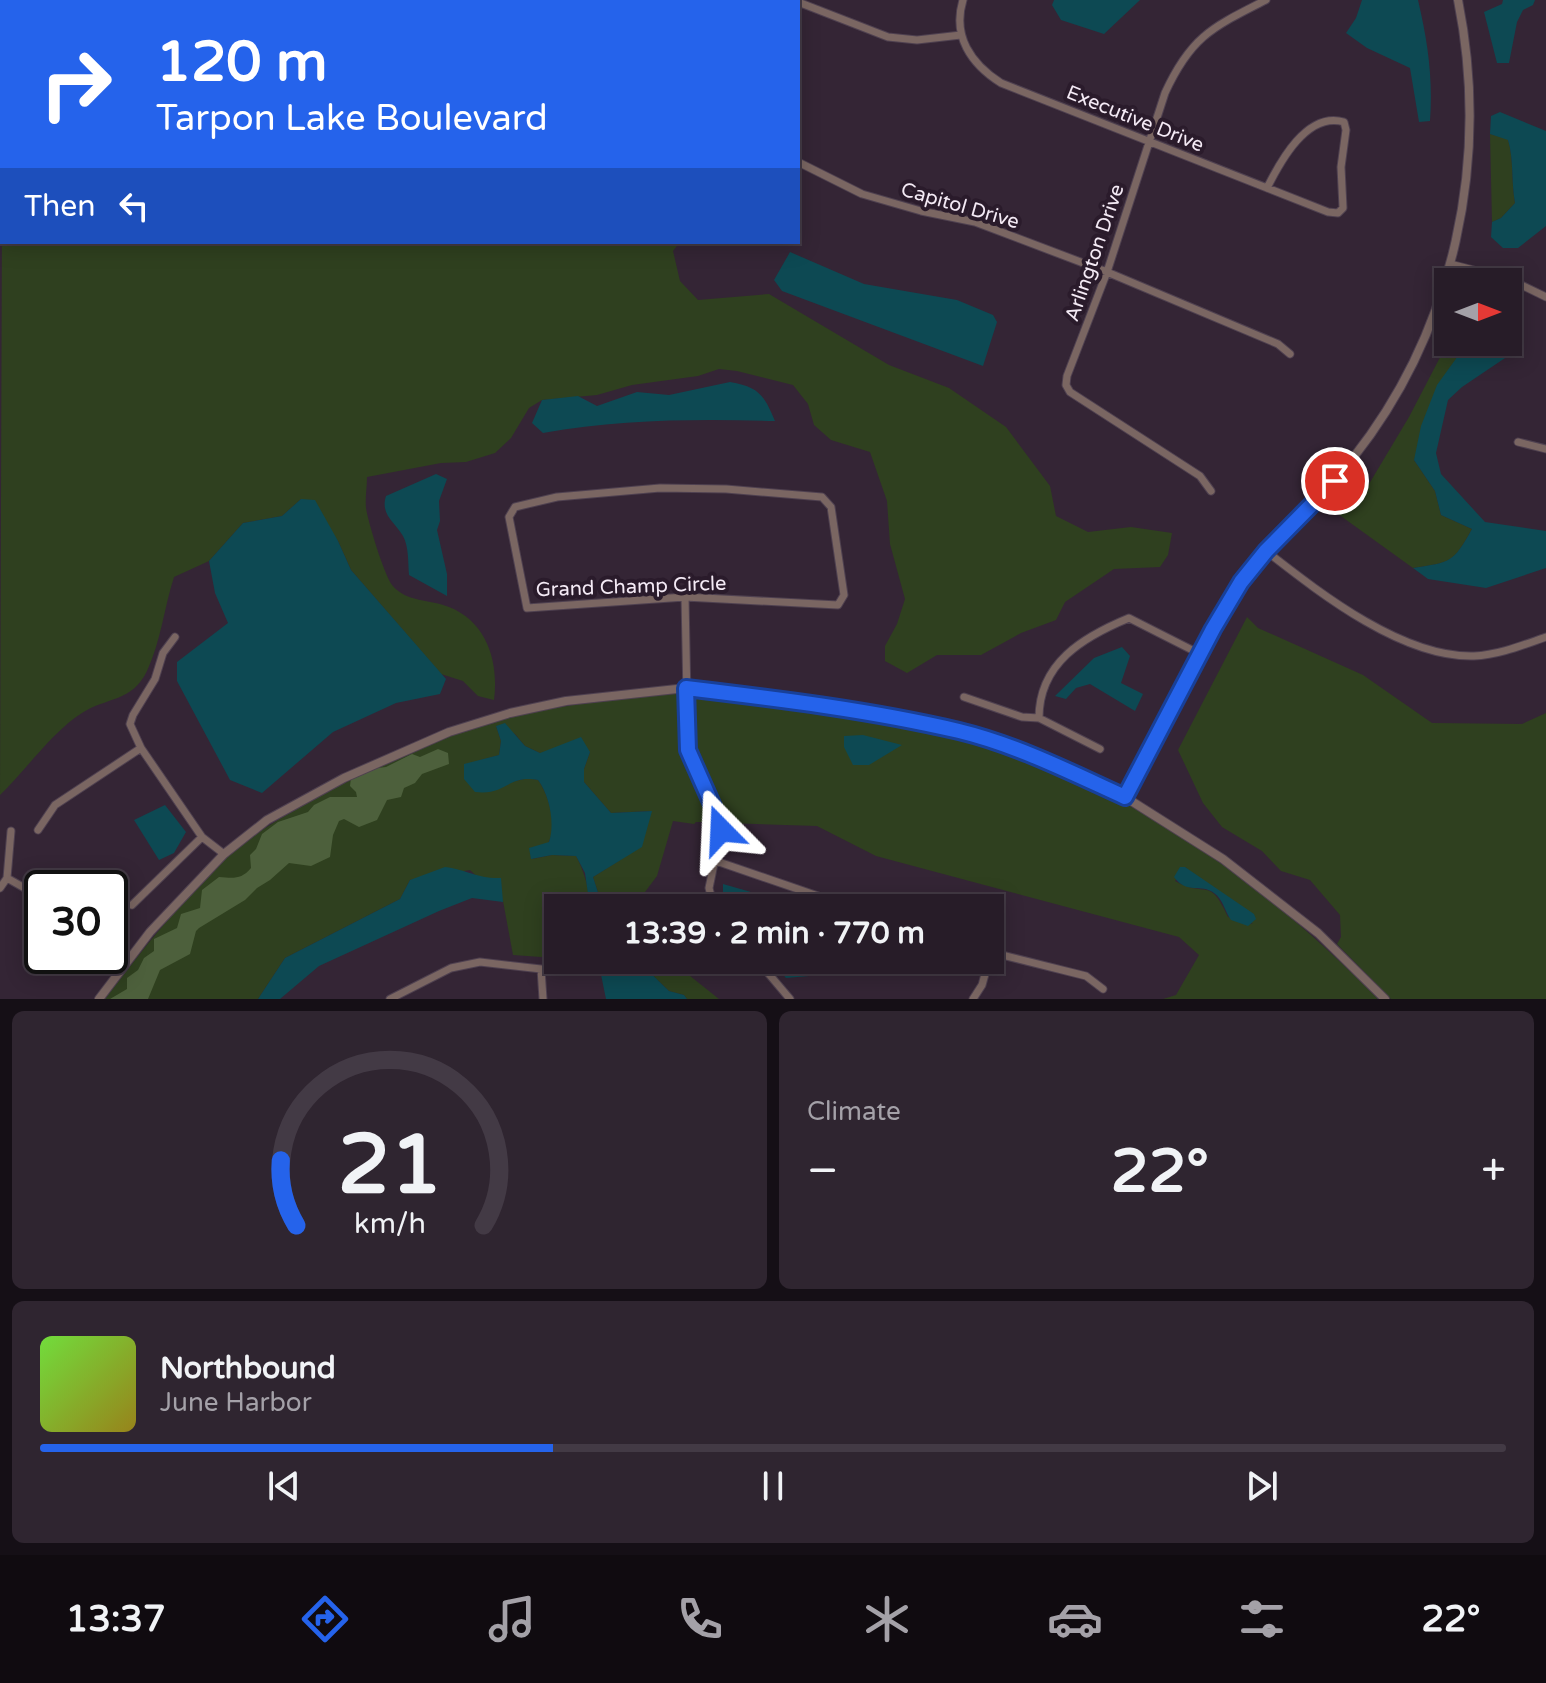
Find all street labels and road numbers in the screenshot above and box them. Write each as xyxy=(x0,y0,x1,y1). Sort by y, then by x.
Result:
street label: Executive Drive xyxy=(1063,80,1207,158)
street label: Capitol Drive xyxy=(898,178,1022,234)
street label: Arlington Drive xyxy=(1060,181,1130,325)
street label: Grand Champ Circle xyxy=(535,572,727,602)

